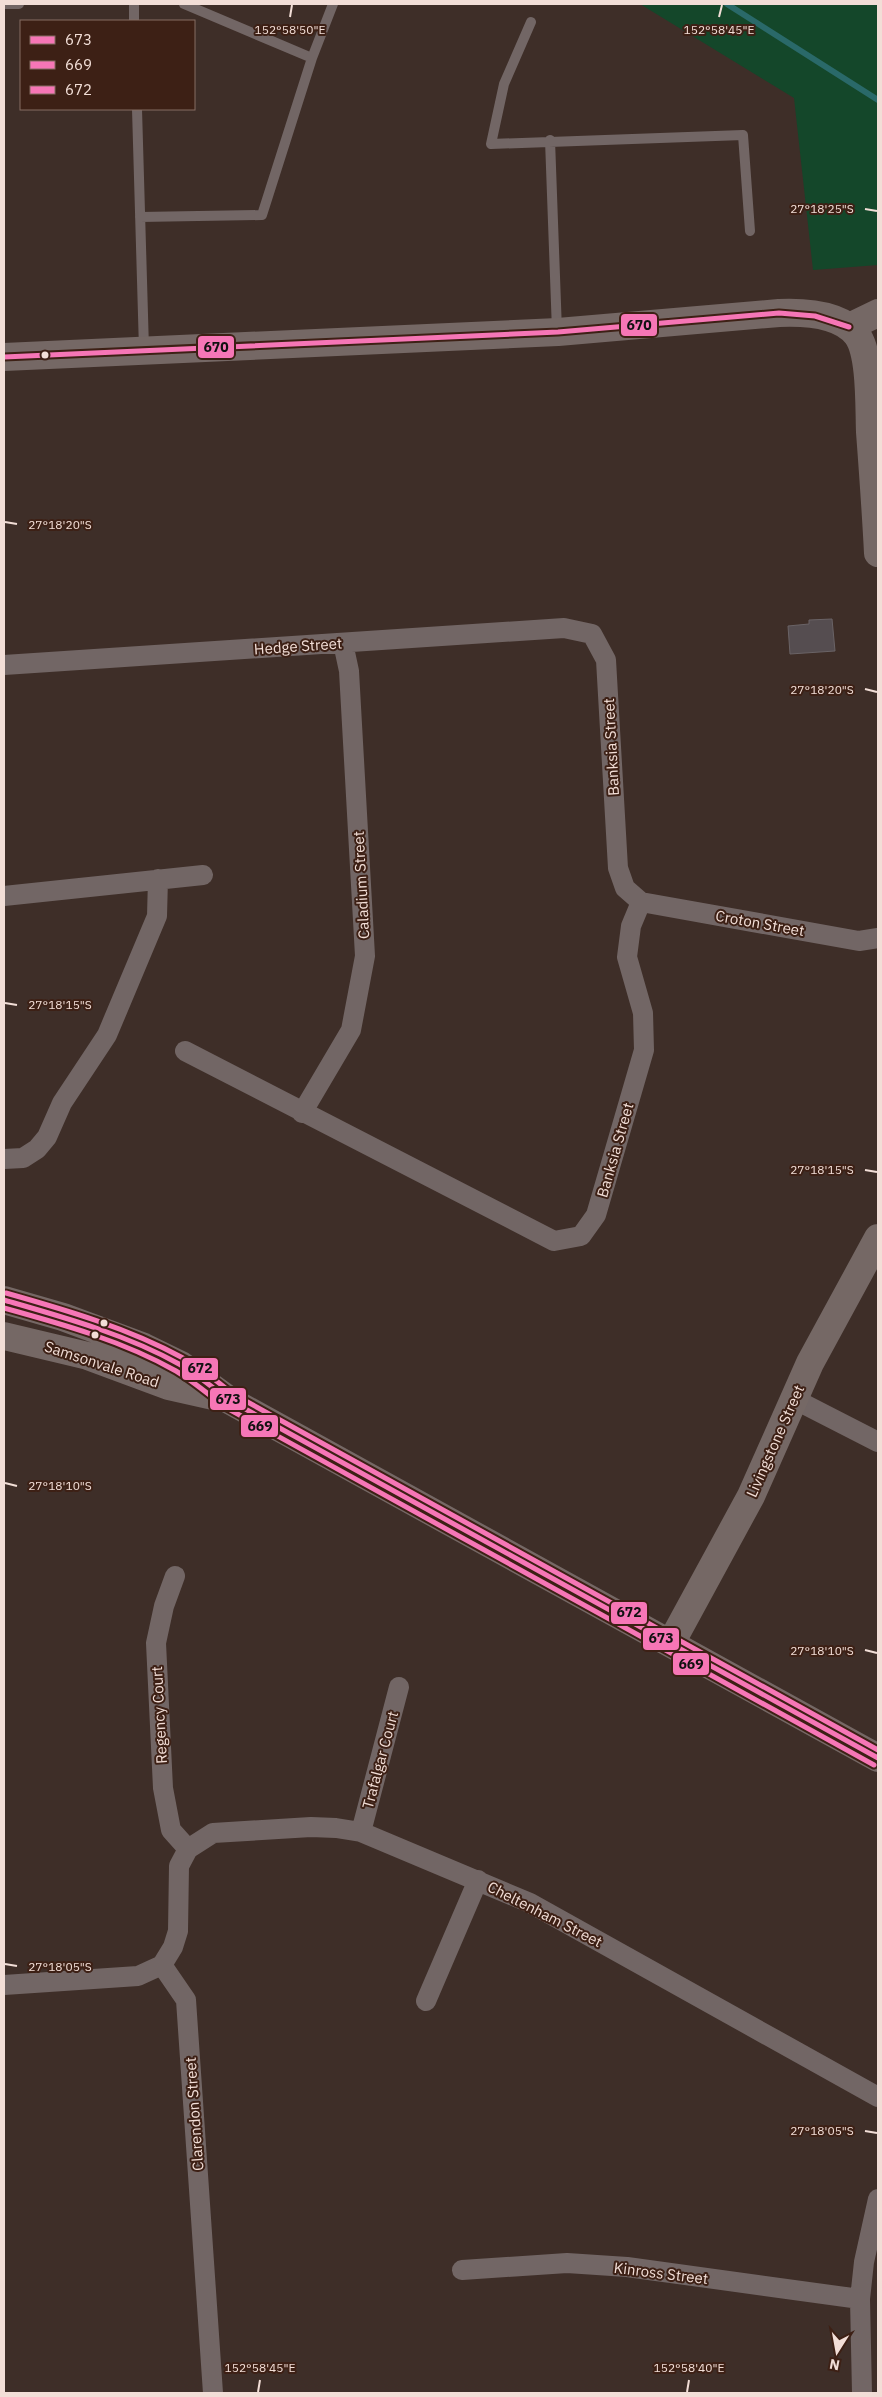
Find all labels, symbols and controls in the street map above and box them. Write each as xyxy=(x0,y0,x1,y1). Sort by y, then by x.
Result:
legend xyxy=(20,20,195,110)
text: 152°58'50"E xyxy=(255,22,325,37)
text: 152°58'45"E xyxy=(684,22,754,37)
text: 673 xyxy=(65,30,92,49)
text: 669 xyxy=(65,55,92,74)
text: 672 xyxy=(65,80,92,99)
text: 27°18'25"S xyxy=(790,201,854,216)
line badge: 670 xyxy=(620,313,658,337)
text: 670 xyxy=(626,316,652,334)
line badge: 670 xyxy=(197,335,235,359)
text: 670 xyxy=(203,338,229,356)
unlabelled marker xyxy=(40,350,50,360)
text: 27°18'20"S xyxy=(28,517,92,532)
street label: Hedge Street xyxy=(253,633,343,659)
text: 27°18'20"S xyxy=(790,682,854,697)
street label: Banksia Street xyxy=(599,698,623,796)
street label: Caladium Street xyxy=(349,830,373,940)
street label: Croton Street xyxy=(714,906,806,940)
text: 27°18'15"S xyxy=(28,997,92,1012)
street label: Banksia Street xyxy=(592,1100,638,1200)
text: 27°18'15"S xyxy=(790,1162,854,1177)
unlabelled marker xyxy=(99,1318,109,1328)
unlabelled marker xyxy=(90,1330,100,1340)
street label: Samsonvale Road xyxy=(42,1336,162,1392)
line badge: 672 xyxy=(181,1357,219,1381)
text: 672 xyxy=(187,1359,213,1377)
street label: Livingstone Street xyxy=(742,1382,808,1500)
line badge: 673 xyxy=(209,1387,247,1411)
text: 673 xyxy=(215,1390,241,1408)
line badge: 669 xyxy=(240,1414,279,1438)
text: 669 xyxy=(247,1417,273,1435)
text: 27°18'10"S xyxy=(28,1478,92,1493)
line badge: 672 xyxy=(610,1601,648,1625)
text: 672 xyxy=(616,1603,642,1621)
line badge: 673 xyxy=(642,1627,680,1651)
text: 673 xyxy=(648,1629,674,1647)
text: 27°18'10"S xyxy=(790,1643,854,1658)
line badge: 669 xyxy=(672,1652,710,1676)
text: 669 xyxy=(678,1655,704,1673)
street label: Regency Court xyxy=(147,1666,171,1764)
street label: Trafalgar Court xyxy=(358,1709,402,1811)
street label: Cheltenham Street xyxy=(484,1877,606,1951)
text: 27°18'05"S xyxy=(28,1959,92,1974)
street label: Clarendon Street xyxy=(181,2057,207,2171)
text: 27°18'05"S xyxy=(790,2123,854,2138)
street label: Kinross Street xyxy=(613,2258,709,2288)
north arrow xyxy=(812,2327,862,2377)
text: N xyxy=(828,2355,841,2375)
text: 152°58'45"E xyxy=(225,2360,295,2375)
text: 152°58'40"E xyxy=(654,2360,724,2375)

